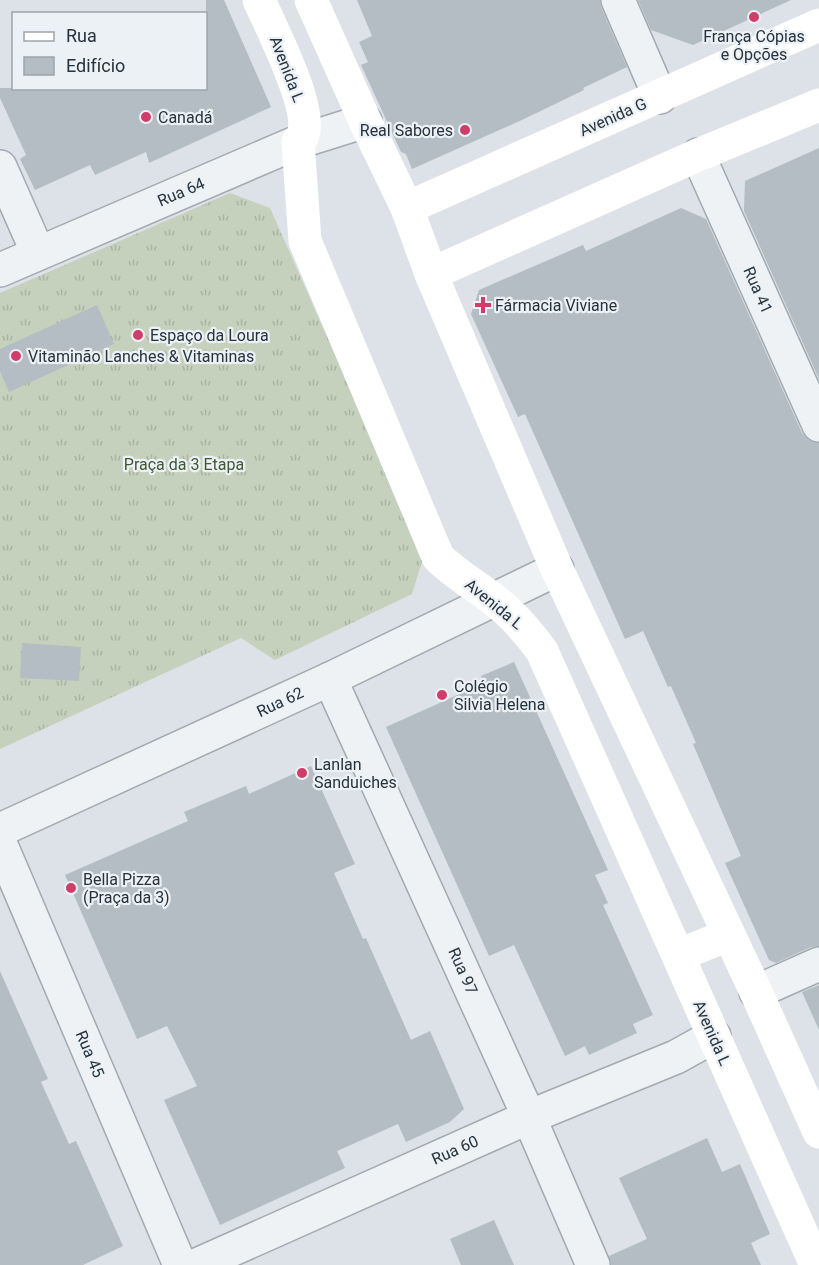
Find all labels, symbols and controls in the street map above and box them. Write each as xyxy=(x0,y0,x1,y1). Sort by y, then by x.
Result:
marker: França Cópias e Opções xyxy=(747,10,761,24)
legend xyxy=(12,12,207,90)
text: Rua xyxy=(66,25,97,46)
place label: França Cópias e Opções xyxy=(703,27,805,64)
street label: Avenida L xyxy=(266,33,308,105)
text: Edifício xyxy=(66,55,125,76)
street label: Avenida G xyxy=(576,94,650,140)
place label: Canadá xyxy=(158,108,212,127)
marker: Canadá xyxy=(139,110,153,124)
place label: Real Sabores xyxy=(360,121,453,140)
marker: Real Sabores xyxy=(458,123,472,137)
street label: Rua 64 xyxy=(155,174,207,210)
street label: Rua 41 xyxy=(739,264,777,316)
place label: Fármacia Viviane xyxy=(495,296,617,315)
marker: Fármacia Viviane xyxy=(476,298,490,312)
place label: Espaço da Loura xyxy=(150,326,269,345)
marker: Espaço da Loura xyxy=(131,328,145,342)
place label: Vitaminão Lanches & Vitaminas xyxy=(28,347,254,366)
marker: Vitaminão Lanches & Vitaminas xyxy=(9,349,23,363)
park label: Praça da 3 Etapa xyxy=(124,455,244,474)
street label: Avenida L xyxy=(461,575,527,633)
place label: Colégio Silvia Helena xyxy=(454,677,545,714)
street label: Rua 62 xyxy=(254,683,306,721)
marker: Colégio Silvia Helena xyxy=(435,688,449,702)
place label: Lanlan Sanduiches xyxy=(314,755,397,792)
marker: Lanlan Sanduiches xyxy=(295,766,309,780)
place label: Bella Pizza (Praça da 3) xyxy=(83,870,170,907)
marker: Bella Pizza (Praça da 3) xyxy=(64,881,78,895)
street label: Rua 97 xyxy=(444,945,482,997)
street label: Avenida L xyxy=(689,998,735,1069)
street label: Rua 45 xyxy=(72,1028,108,1080)
street label: Rua 60 xyxy=(429,1131,481,1169)

